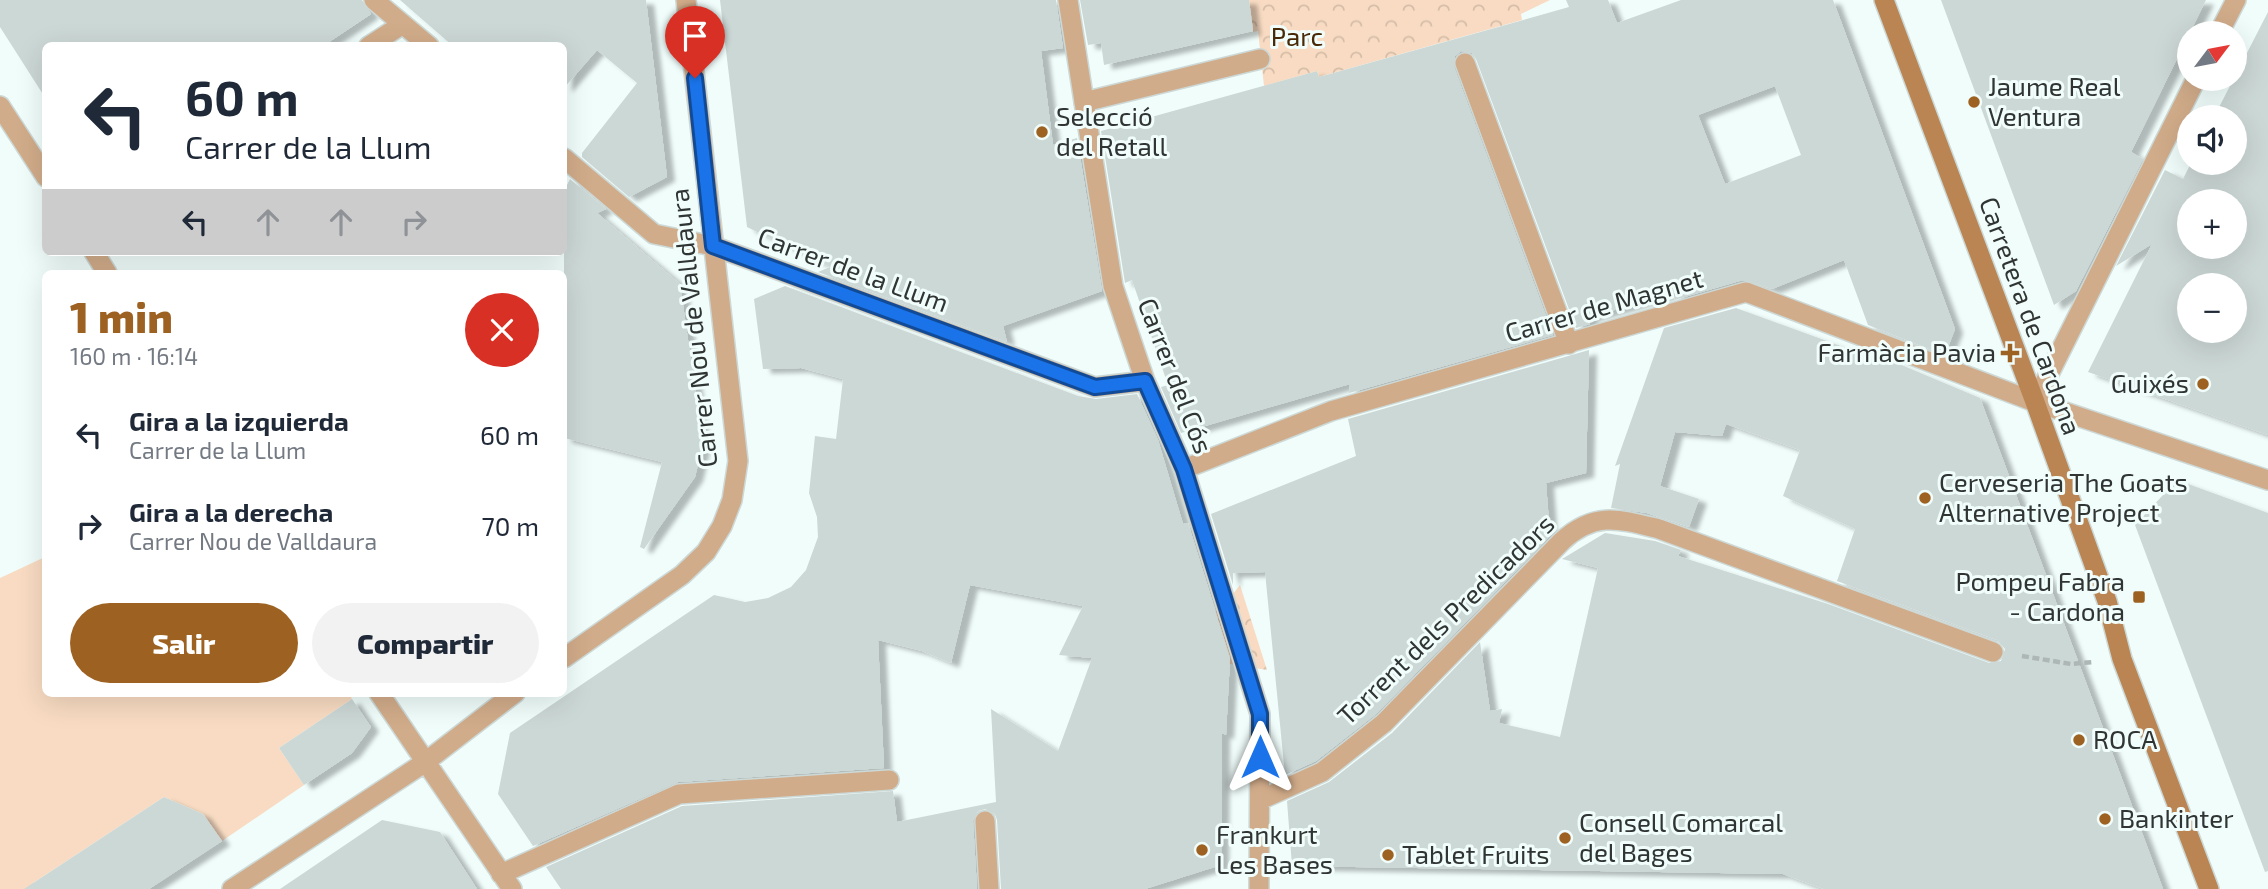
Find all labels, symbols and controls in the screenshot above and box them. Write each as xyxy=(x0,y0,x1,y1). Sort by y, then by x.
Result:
pin xyxy=(665,6,725,78)
icon: arrive xyxy=(676,17,714,55)
park label: Parc xyxy=(1271,20,1323,51)
north arrow xyxy=(2177,21,2247,91)
map controls xyxy=(2177,21,2247,343)
text: 60 m xyxy=(185,67,299,126)
icon: left xyxy=(70,70,161,161)
place label: Jaume Real Ventura xyxy=(1988,70,2121,131)
marker: Jaume Real Ventura xyxy=(1966,94,1982,110)
place label: Selecció del Retall xyxy=(1056,100,1168,161)
button: sound xyxy=(2177,105,2247,175)
marker: Selecció del Retall xyxy=(1034,124,1050,140)
text: Carrer de la Llum xyxy=(185,127,432,165)
street label: Carrer Nou de Valldaura xyxy=(662,187,723,469)
button: + xyxy=(2177,189,2247,259)
street label: Carretera de Cardona xyxy=(1974,192,2089,439)
icon: left xyxy=(176,203,214,241)
icon: ahead xyxy=(249,203,287,241)
icon: ahead xyxy=(322,203,360,241)
icon: right xyxy=(395,203,433,241)
street label: Carrer de la Llum xyxy=(754,220,953,317)
street label: Carrer de Magnet xyxy=(1501,261,1706,348)
button: − xyxy=(2177,273,2247,343)
text: 1 min xyxy=(70,291,173,341)
button: close xyxy=(465,293,539,367)
street label: Carrer del Cós xyxy=(1133,293,1220,457)
place label: Farmàcia Pavia xyxy=(1818,336,1996,367)
text: 160 m · 16:14 xyxy=(70,342,198,370)
marker: Farmàcia Pavia xyxy=(2002,345,2018,361)
place label: Guixés xyxy=(2111,367,2189,398)
marker: Guixés xyxy=(2195,376,2211,392)
text: Gira a la izquierda xyxy=(129,405,349,436)
icon: left xyxy=(70,416,108,454)
text: 60 m xyxy=(480,419,539,450)
text: Carrer de la Llum xyxy=(129,436,306,464)
place label: Cerveseria The Goats Alternative Project xyxy=(1939,466,2188,527)
marker: Cerveseria The Goats Alternative Project xyxy=(1917,490,1933,506)
text: Gira a la derecha xyxy=(129,496,333,527)
icon: right xyxy=(70,507,108,545)
street label: Torrent dels Predicadors xyxy=(1330,507,1560,730)
text: 70 m xyxy=(481,510,539,541)
text: Carrer Nou de Valldaura xyxy=(129,527,377,555)
place label: Pompeu Fabra - Cardona xyxy=(1955,565,2125,626)
marker: Pompeu Fabra - Cardona xyxy=(2131,589,2147,605)
button: Salir xyxy=(70,603,298,683)
button: Compartir xyxy=(312,603,539,683)
position arrow xyxy=(1223,720,1297,794)
place label: ROCA xyxy=(2093,723,2157,754)
marker: ROCA xyxy=(2071,732,2087,748)
place label: Bankinter xyxy=(2119,802,2234,833)
place label: Consell Comarcal del Bages xyxy=(1579,806,1783,867)
marker: Bankinter xyxy=(2097,811,2113,827)
place label: Frankurt Les Bases xyxy=(1216,818,1333,879)
marker: Consell Comarcal del Bages xyxy=(1557,830,1573,846)
place label: Tablet Fruits xyxy=(1402,838,1550,869)
marker: Frankurt Les Bases xyxy=(1194,842,1210,858)
marker: Tablet Fruits xyxy=(1380,847,1396,863)

